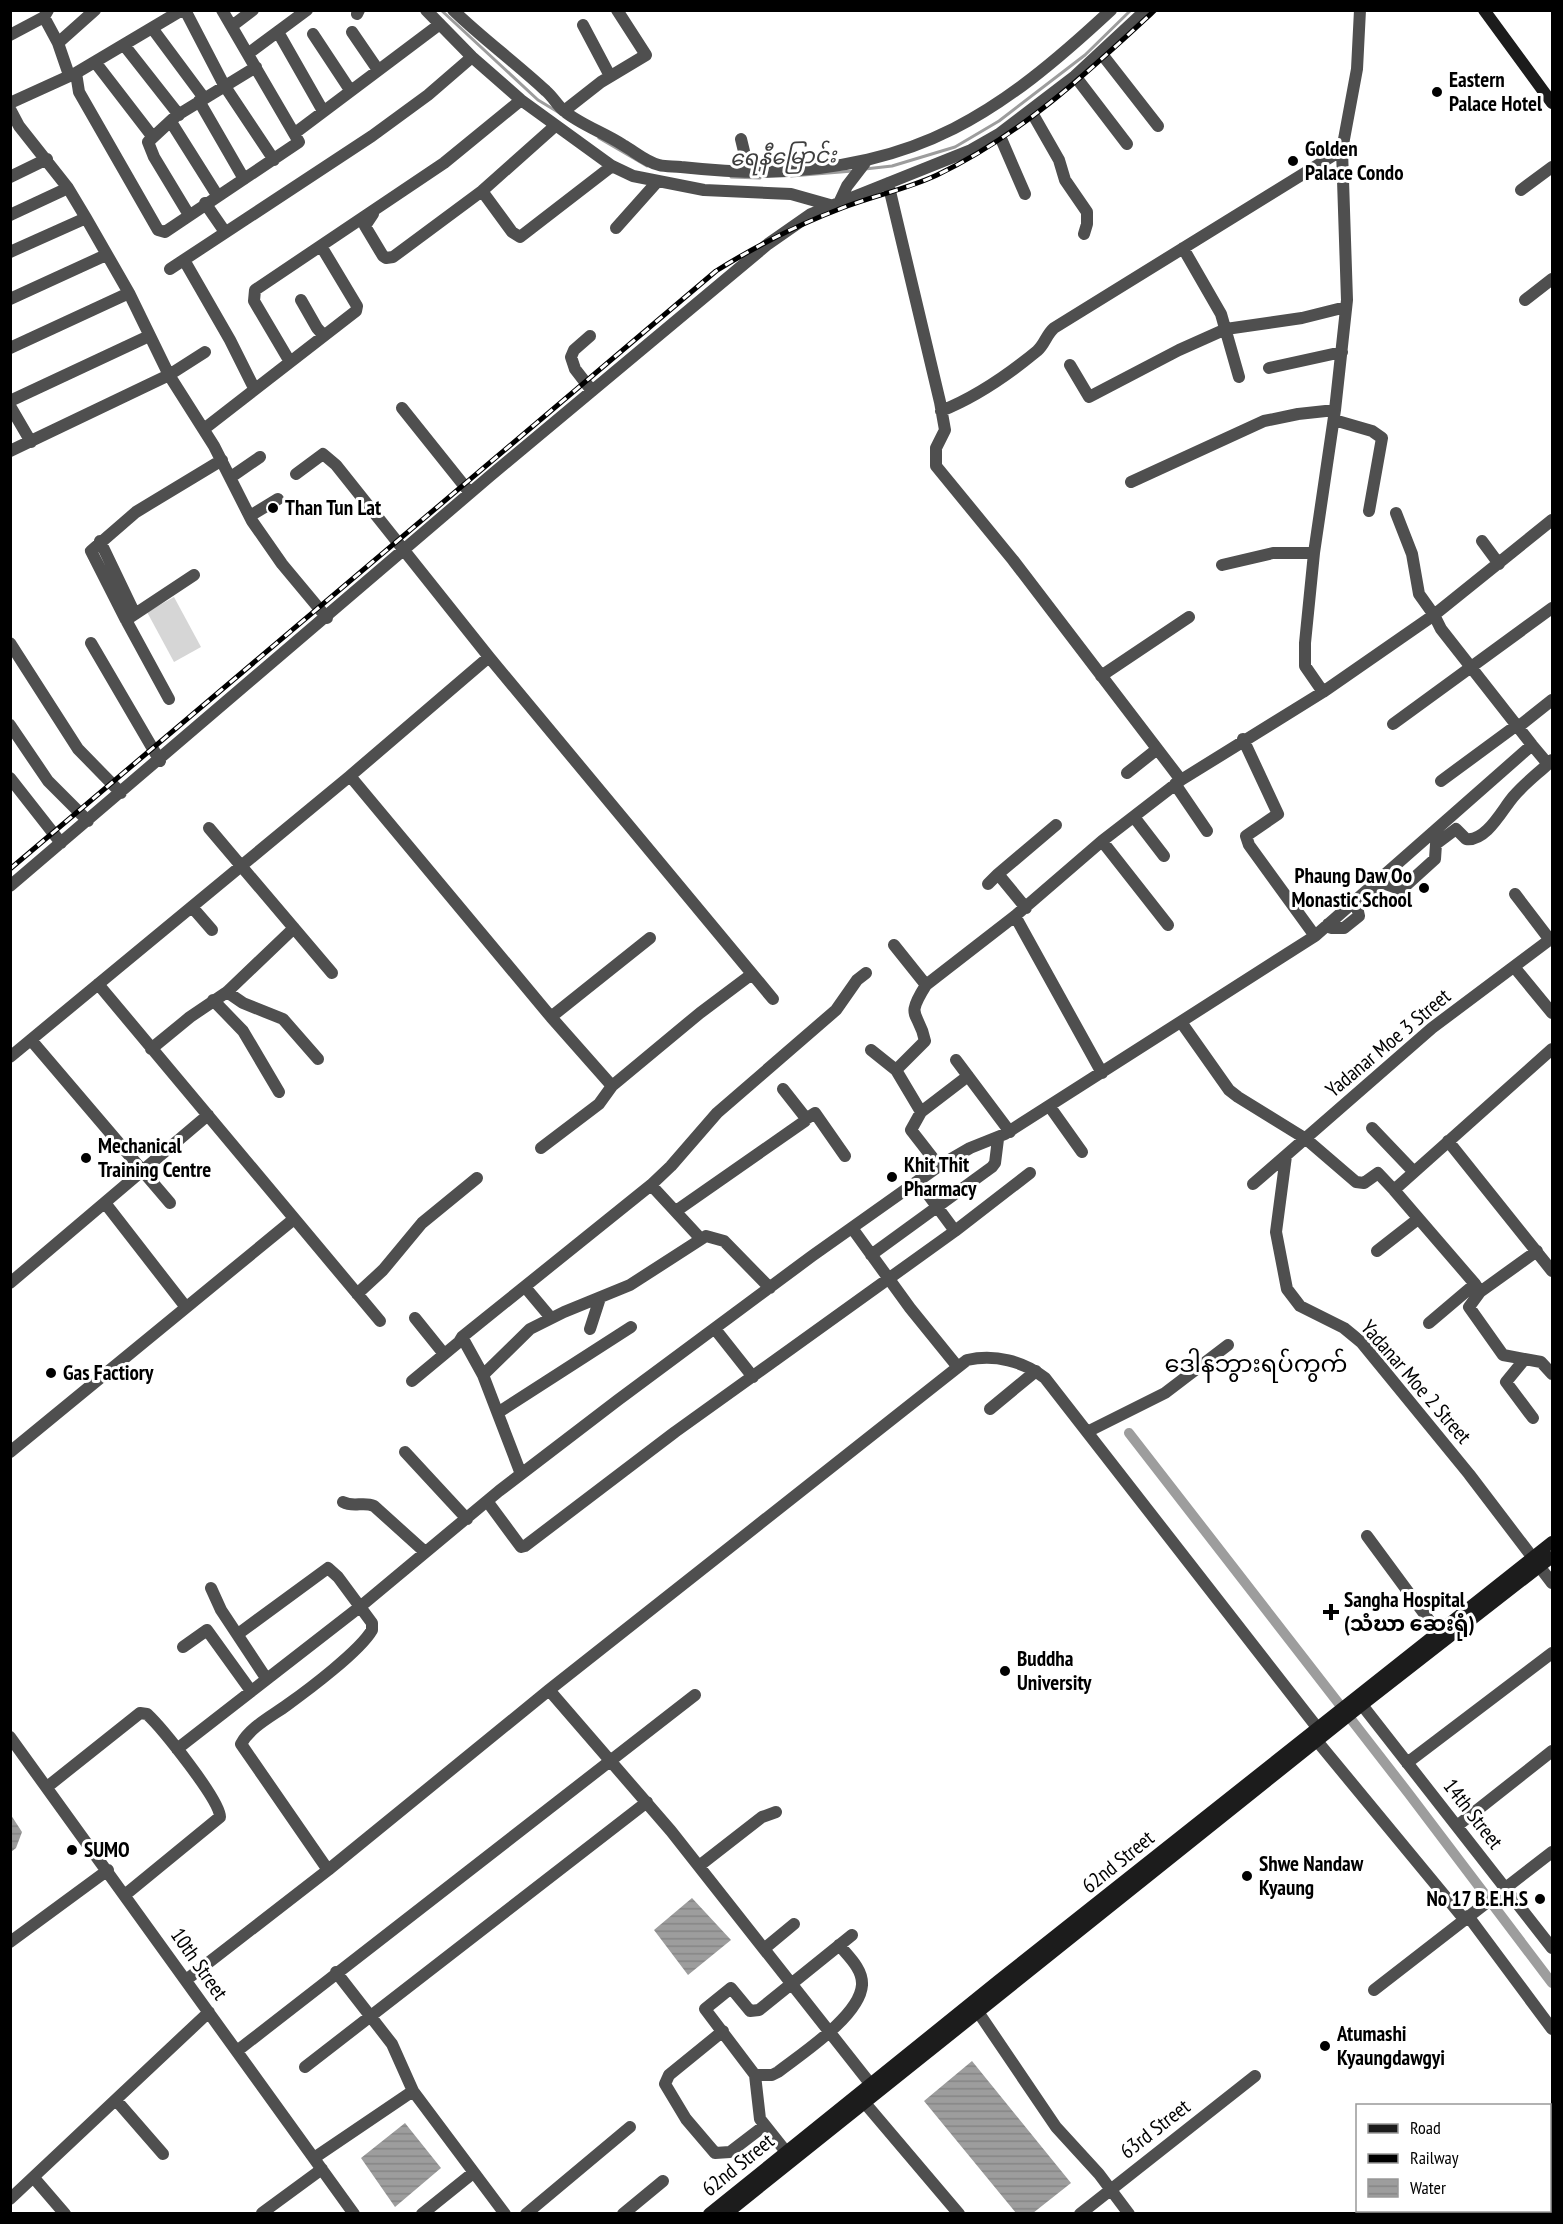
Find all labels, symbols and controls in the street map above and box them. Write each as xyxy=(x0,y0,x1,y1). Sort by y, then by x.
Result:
place label: Eastern Palace Hotel xyxy=(1449,66,1543,117)
marker: Eastern Palace Hotel xyxy=(1430,85,1444,99)
place label: Golden Palace Condo xyxy=(1305,135,1404,186)
water label: ရေနီမြောင်း xyxy=(729,139,838,177)
marker: Golden Palace Condo xyxy=(1286,154,1300,168)
place label: Than Tun Lat xyxy=(285,494,381,521)
marker: Than Tun Lat xyxy=(266,501,280,515)
place label: Phaung Daw Oo Monastic School xyxy=(1291,862,1413,913)
marker: Phaung Daw Oo Monastic School xyxy=(1417,881,1431,895)
street label: Yadanar Moe 3 Street xyxy=(1320,982,1456,1103)
place label: Mechanical Training Centre xyxy=(98,1132,211,1183)
marker: Mechanical Training Centre xyxy=(79,1151,93,1165)
place label: Khit Thit Pharmacy xyxy=(904,1151,977,1202)
marker: Khit Thit Pharmacy xyxy=(885,1170,899,1184)
street label: Yadanar Moe 2 Street xyxy=(1355,1314,1478,1449)
district label: ဒေါနဘွားရပ်ကွက် xyxy=(1164,1348,1348,1383)
place label: Gas Factiory xyxy=(63,1359,154,1386)
marker: Gas Factiory xyxy=(44,1366,58,1380)
place label: Sangha Hospital (သံဃာ ဆေးရုံ) xyxy=(1344,1586,1475,1641)
marker: Sangha Hospital (သံဃာ ဆေးရုံ) xyxy=(1322,1603,1340,1621)
place label: Buddha University xyxy=(1017,1645,1092,1696)
marker: Buddha University xyxy=(998,1664,1012,1678)
street label: 14th Street xyxy=(1438,1773,1509,1854)
street label: 62nd Street xyxy=(1076,1824,1159,1899)
place label: SUMO xyxy=(84,1836,130,1863)
marker: SUMO xyxy=(65,1843,79,1857)
place label: Shwe Nandaw Kyaung xyxy=(1259,1850,1364,1901)
marker: Shwe Nandaw Kyaung xyxy=(1240,1869,1254,1883)
place label: No 17 B.E.H.S xyxy=(1426,1885,1528,1912)
marker: No 17 B.E.H.S xyxy=(1533,1892,1547,1906)
street label: 10th Street xyxy=(165,1922,234,2005)
place label: Atumashi Kyaungdawgyi xyxy=(1336,2020,1445,2071)
marker: Atumashi Kyaungdawgyi xyxy=(1318,2039,1332,2053)
street label: 63rd Street xyxy=(1114,2093,1195,2164)
legend xyxy=(1356,2104,1551,2212)
text: Road xyxy=(1410,2116,1441,2139)
street label: 62nd Street xyxy=(696,2127,779,2202)
text: Railway xyxy=(1410,2146,1459,2169)
text: Water xyxy=(1410,2176,1446,2199)

